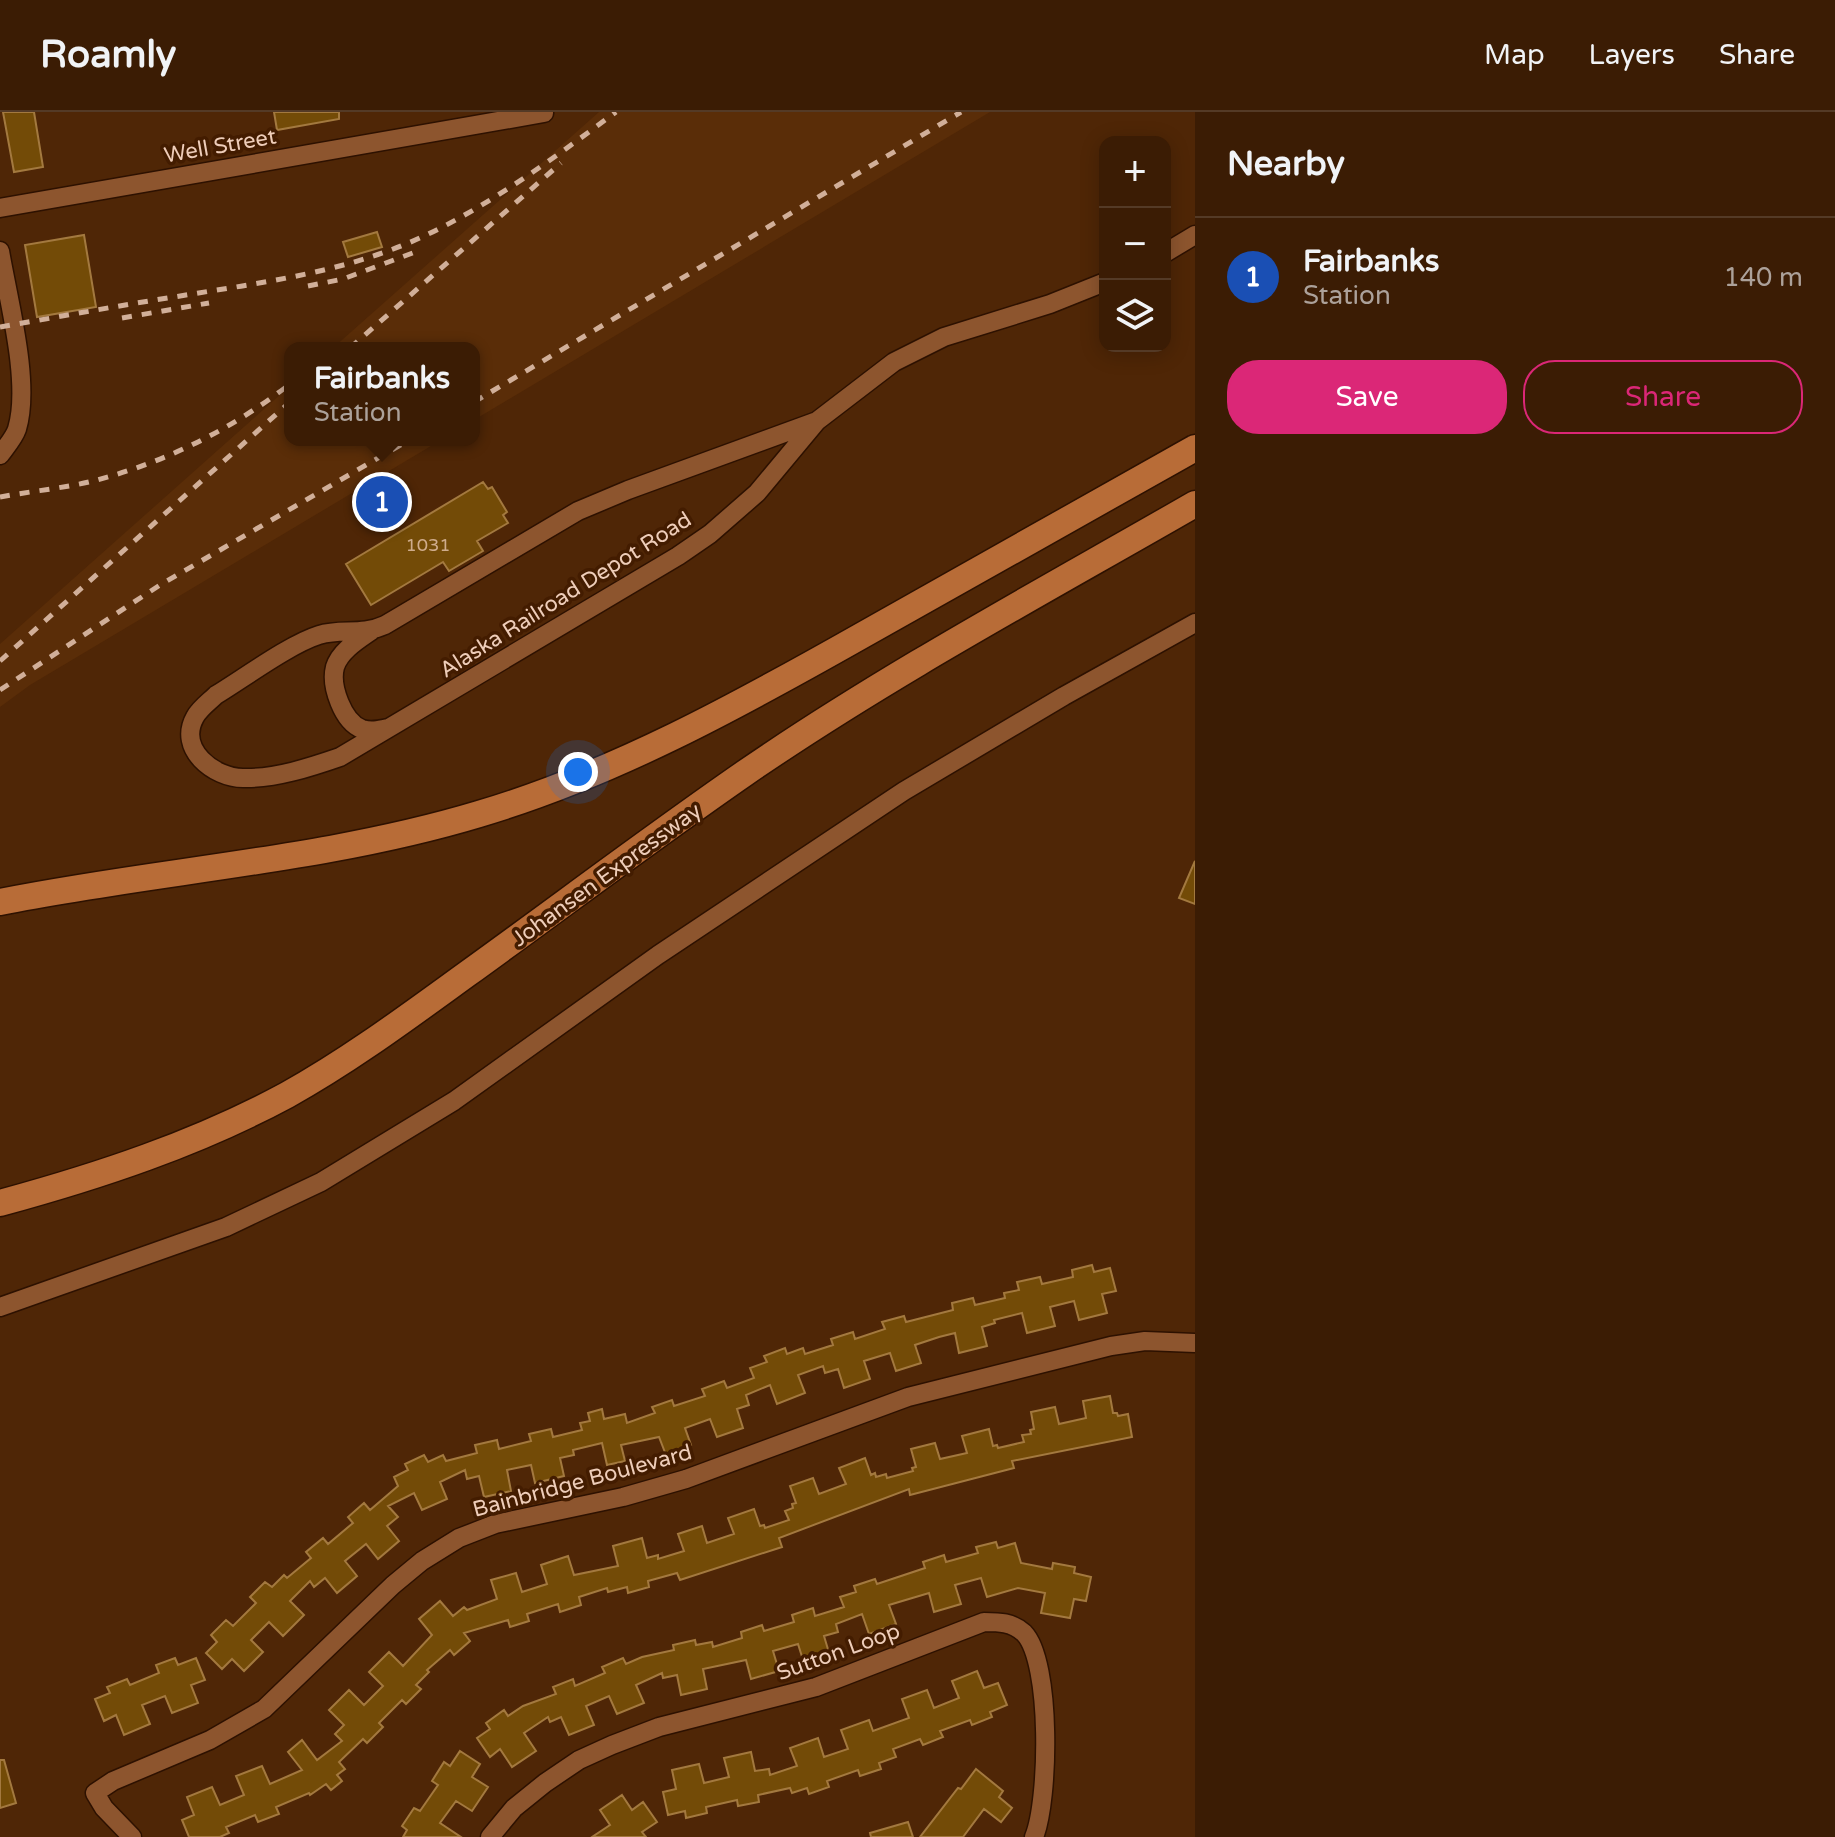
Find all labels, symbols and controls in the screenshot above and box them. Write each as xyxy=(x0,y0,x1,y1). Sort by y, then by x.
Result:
text: Roamly xyxy=(40,32,176,78)
text: Map xyxy=(1484,38,1545,72)
text: Layers xyxy=(1589,38,1675,72)
text: Share xyxy=(1719,38,1795,72)
street label: Well Street xyxy=(162,123,278,169)
map controls xyxy=(1099,136,1171,352)
button: + xyxy=(1099,136,1171,208)
text: Nearby xyxy=(1227,144,1345,185)
button: − xyxy=(1099,208,1171,280)
text: Fairbanks xyxy=(1303,243,1439,280)
text: 1 xyxy=(1245,262,1261,293)
text: 140 m xyxy=(1723,262,1803,293)
button: layers xyxy=(1099,280,1171,352)
text: Station xyxy=(1303,280,1391,311)
popup xyxy=(284,342,480,446)
text: Fairbanks xyxy=(314,360,450,397)
button: Save xyxy=(1227,360,1507,434)
button: Share xyxy=(1523,360,1803,434)
text: Station xyxy=(314,397,402,428)
pin: 1 xyxy=(356,472,408,532)
street label: Alaska Railroad Depot Road xyxy=(435,506,696,683)
house number: 1031 xyxy=(405,534,451,556)
your location xyxy=(558,752,598,792)
street label: Johansen Expressway xyxy=(507,797,706,952)
street label: Bainbridge Boulevard xyxy=(470,1439,695,1523)
street label: Sutton Loop xyxy=(773,1618,904,1686)

